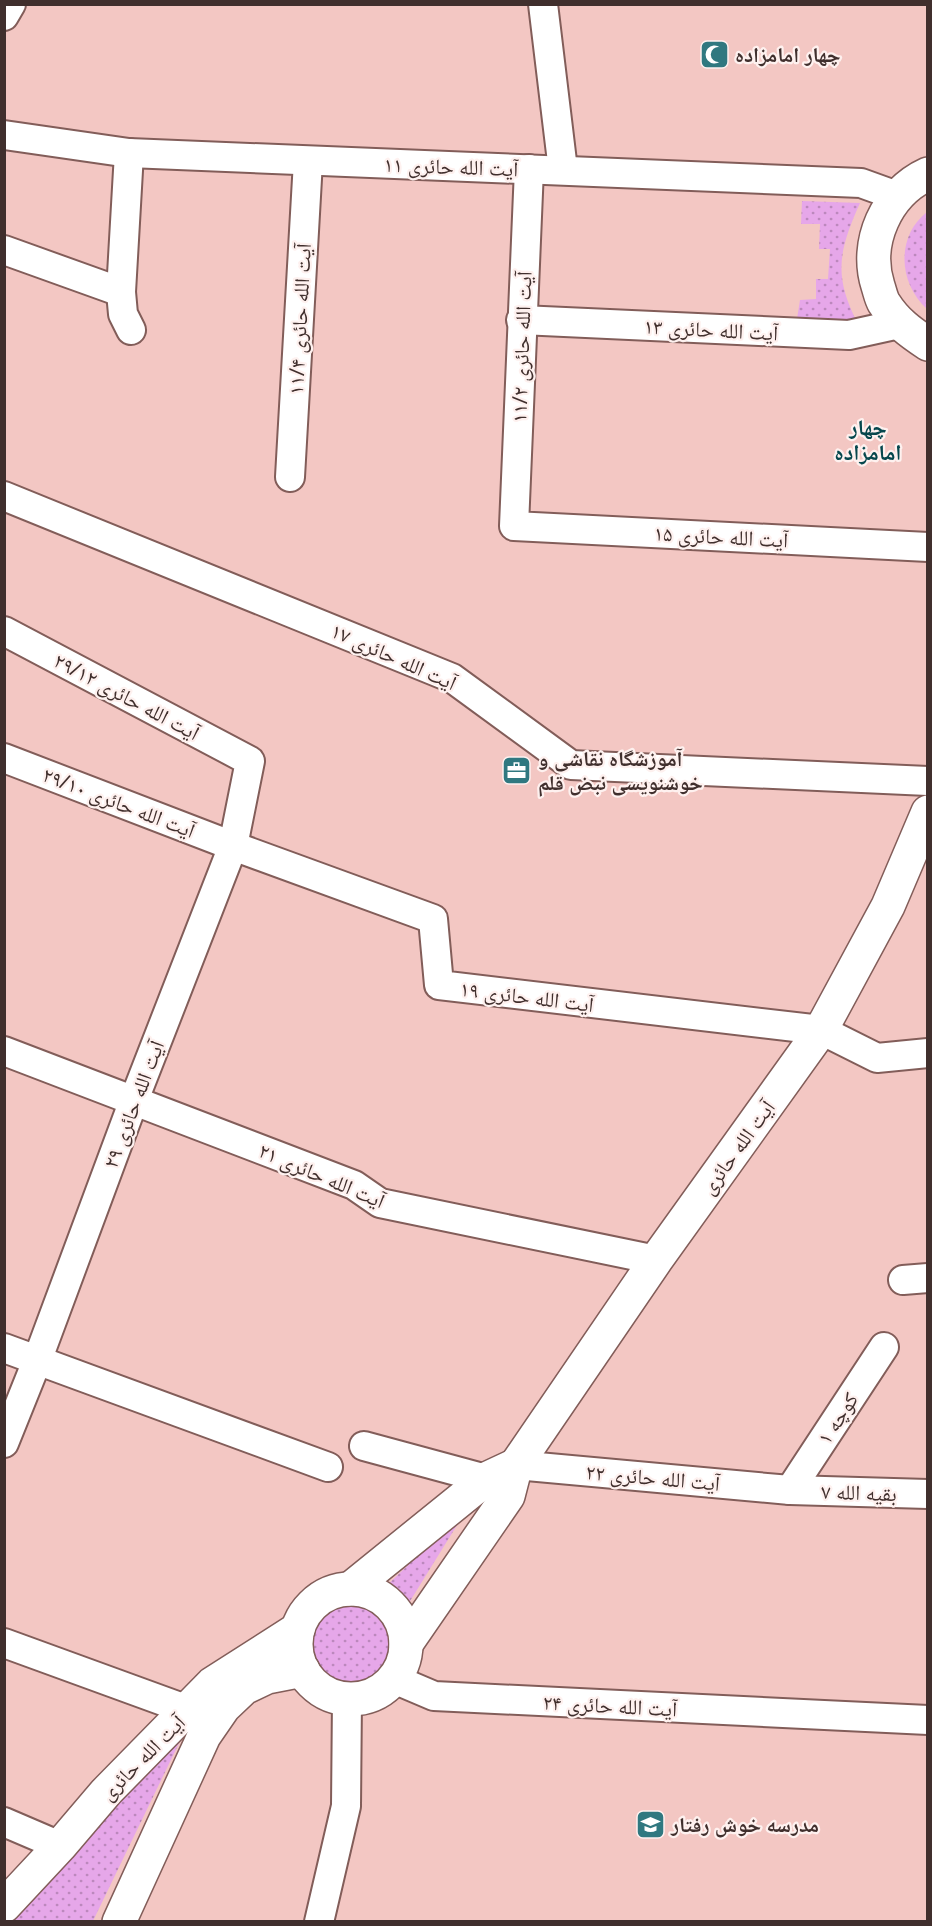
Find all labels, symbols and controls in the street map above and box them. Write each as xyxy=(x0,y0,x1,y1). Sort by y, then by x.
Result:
mosque icon: چهار امامزاده xyxy=(698,38,730,70)
place label: چهار امامزاده xyxy=(735,40,841,68)
street label: آیت الله حائری ۱۱ xyxy=(383,150,519,182)
street label: آیت الله حائری ۱۱/۴ xyxy=(281,242,317,395)
street label: آیت الله حائری ۱۱/۲ xyxy=(504,270,538,423)
street label: آیت الله حائری ۱۳ xyxy=(643,311,780,347)
district label: چهار امامزاده xyxy=(834,411,902,466)
street label: آیت الله حائری ۱۵ xyxy=(653,518,790,554)
street label: آیت الله حائری ۱۷ xyxy=(327,616,462,696)
street label: آیت الله حائری ۲۹/۱۲ xyxy=(49,646,205,746)
place label: آموزشگاه نقاشی و خوشنویسی نبض قلم xyxy=(538,744,703,797)
office icon: آموزشگاه نقاشی و خوشنویسی نبض قلم xyxy=(501,754,533,786)
street label: آیت الله حائری ۲۹/۱۰ xyxy=(39,760,200,844)
street label: آیت الله حائری ۱۹ xyxy=(459,974,596,1018)
street label: آیت الله حائری ۲۹ xyxy=(96,1036,170,1172)
street label: آیت الله حائری xyxy=(693,1094,781,1200)
street label: آیت الله حائری ۲۱ xyxy=(255,1136,390,1214)
street label: کوچه ۱ xyxy=(810,1387,864,1449)
street label: آیت الله حائری ۲۲ xyxy=(585,1457,722,1497)
street label: بقیه الله ۷ xyxy=(821,1477,897,1507)
street label: آیت الله حائری ۲۴ xyxy=(542,1687,679,1723)
street label: آیت الله حائری xyxy=(93,1708,191,1806)
school or university icon: مدرسه خوش رفتار xyxy=(634,1808,666,1840)
place label: مدرسه خوش رفتار xyxy=(670,1810,819,1838)

